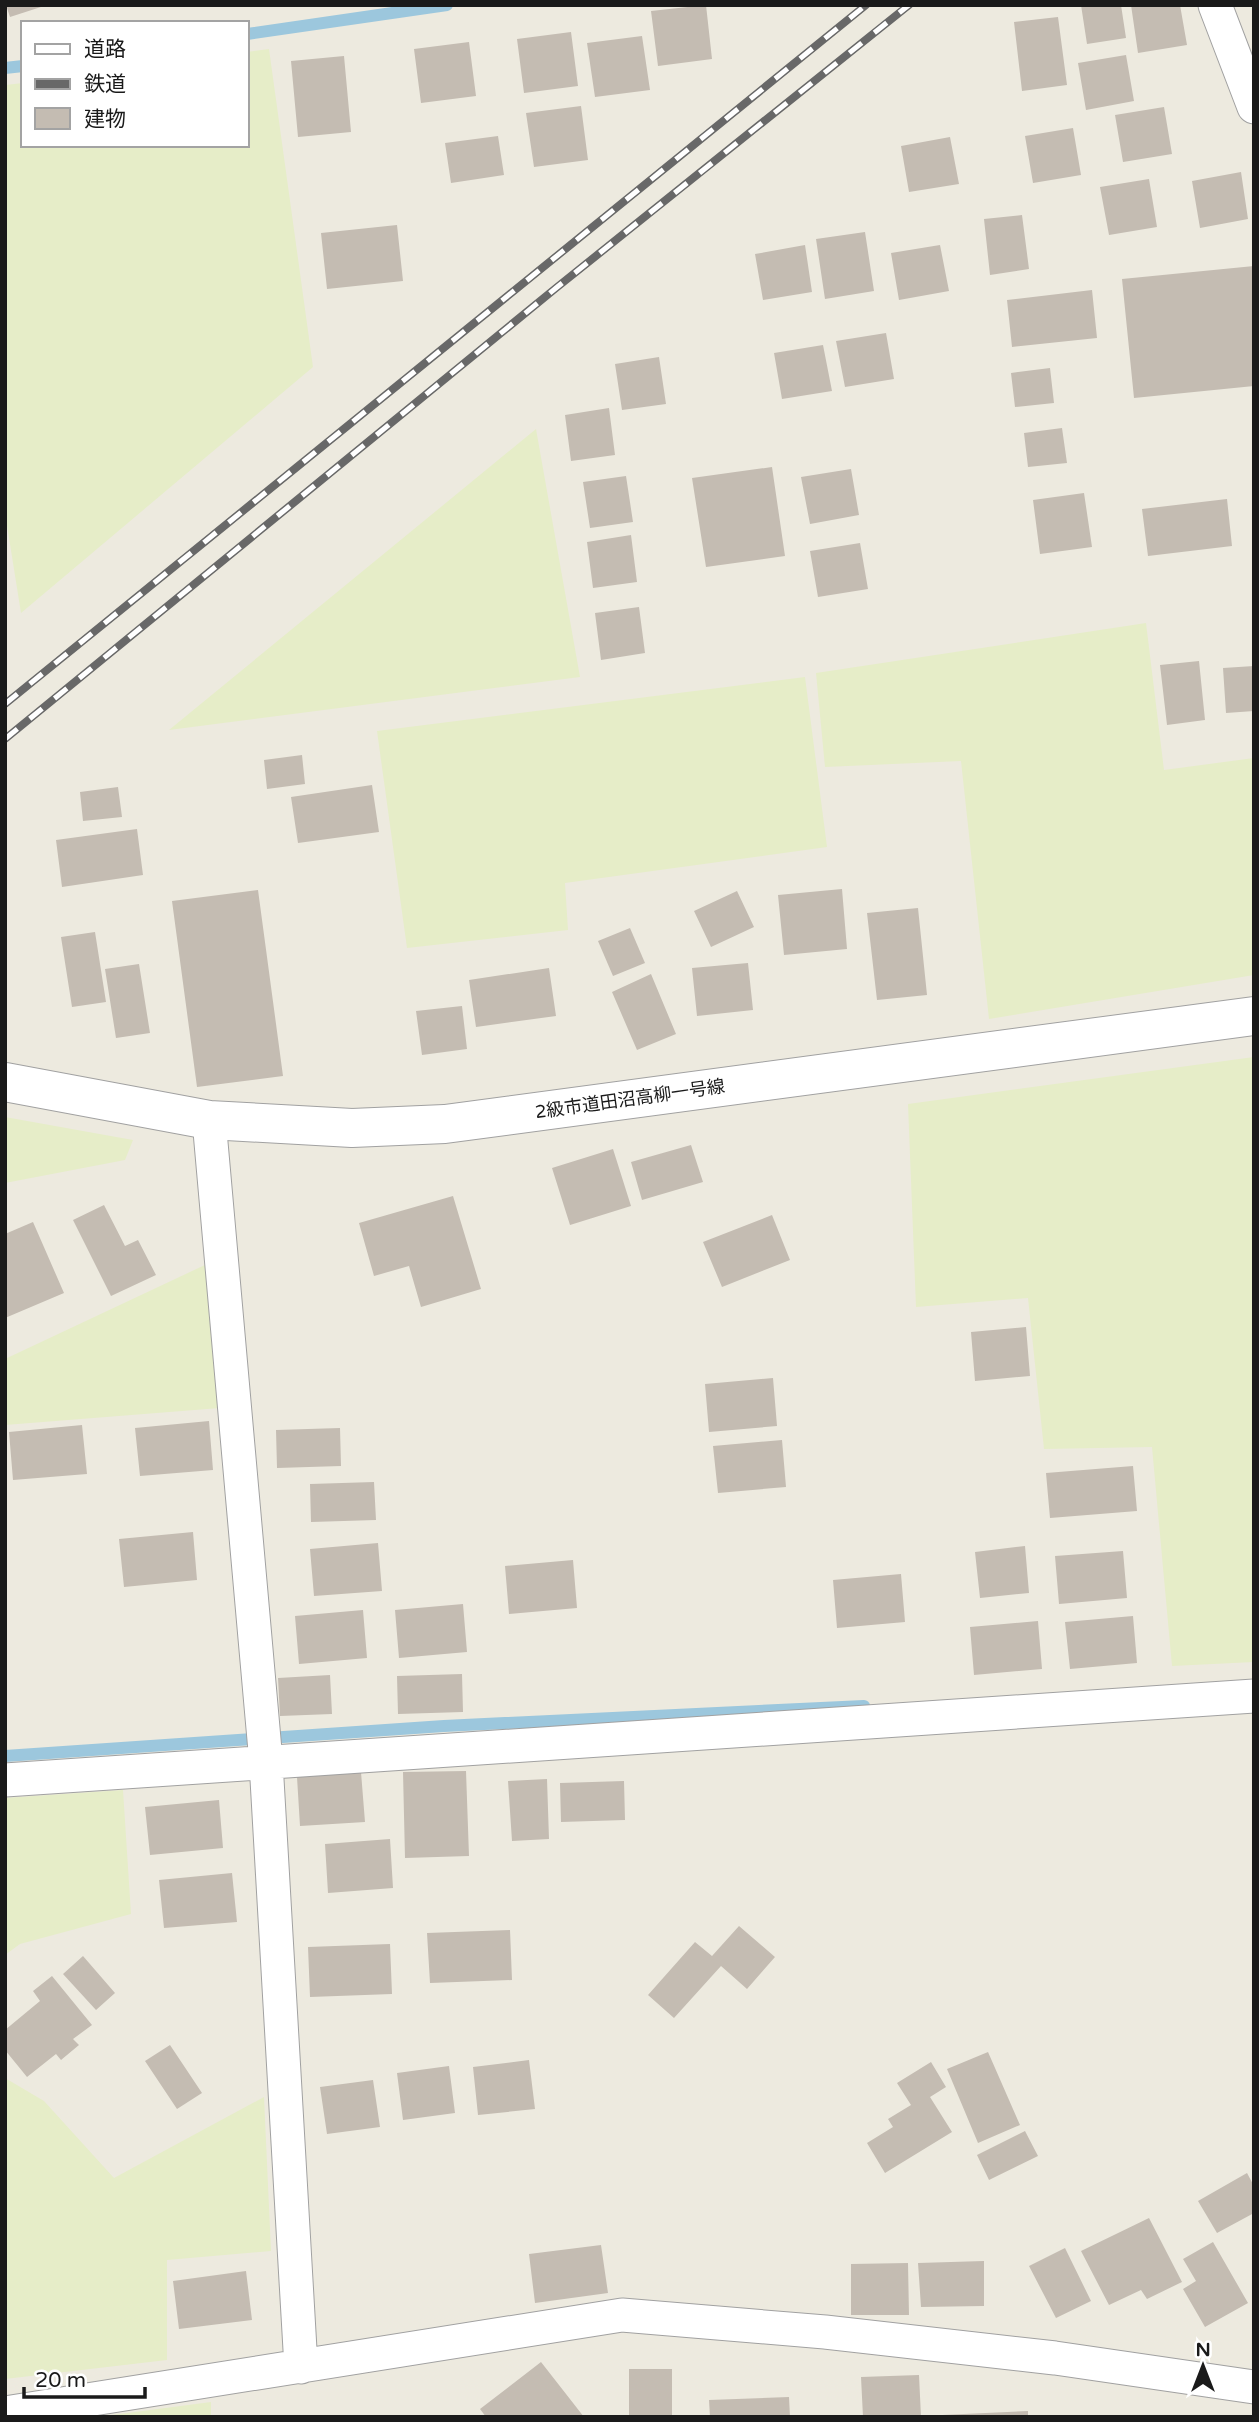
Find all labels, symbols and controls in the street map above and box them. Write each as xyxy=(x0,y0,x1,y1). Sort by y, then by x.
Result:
legend xyxy=(21,21,248,147)
text: 道路 xyxy=(84,37,126,62)
text: 鉄道 xyxy=(84,72,126,97)
text: 建物 xyxy=(84,107,126,132)
street label: 2級市道田沼高柳一号線 xyxy=(534,1075,726,1123)
north arrow xyxy=(1168,2331,1238,2401)
text: N xyxy=(1195,2339,1211,2361)
scale bar xyxy=(24,2356,145,2400)
text: 20 m xyxy=(35,2368,86,2393)

